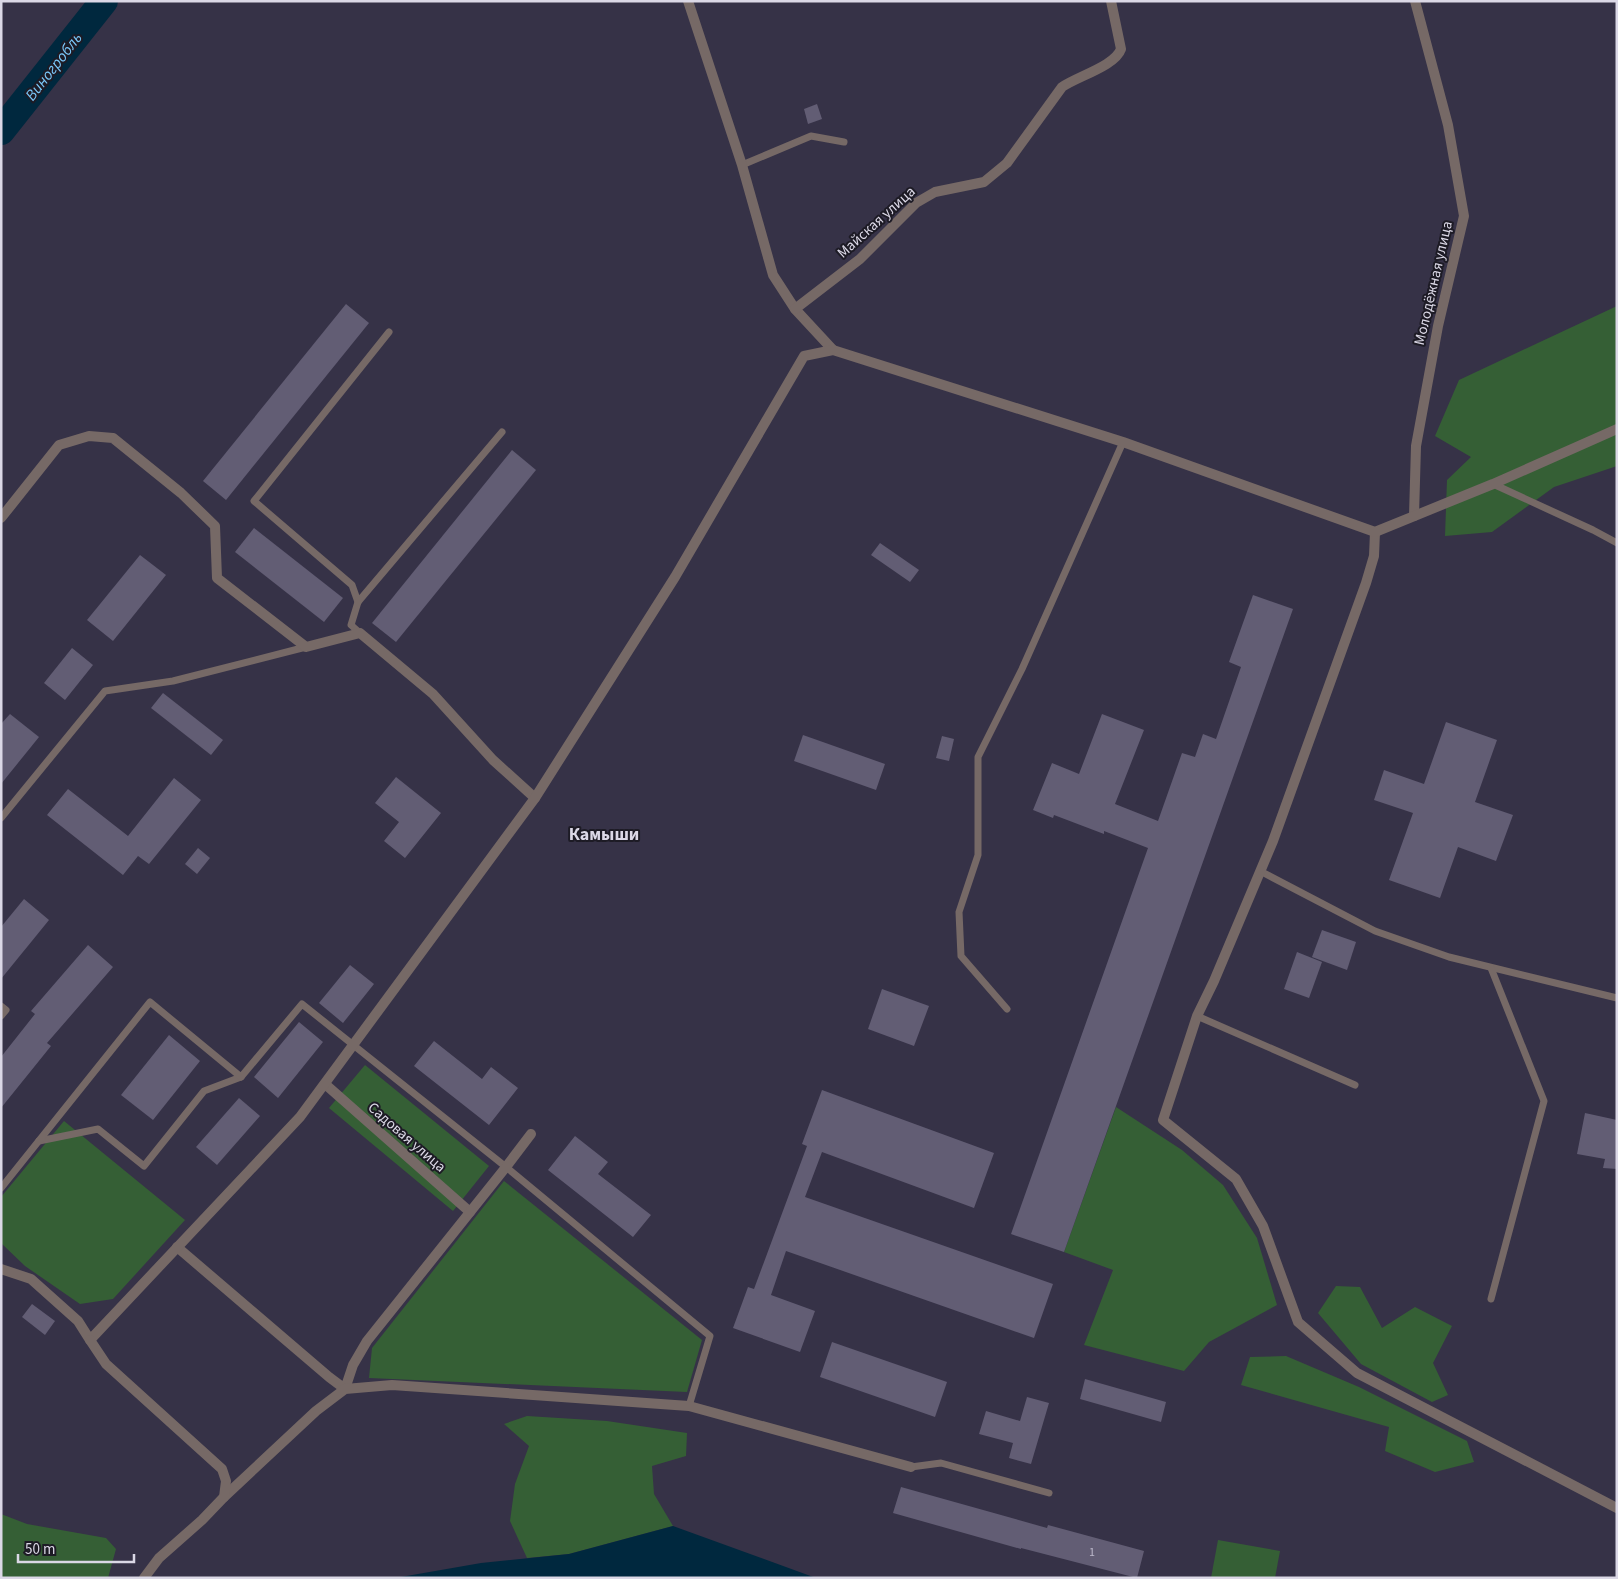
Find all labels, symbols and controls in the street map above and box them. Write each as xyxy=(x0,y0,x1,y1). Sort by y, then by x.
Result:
water label: Виногробль xyxy=(20,28,87,105)
street label: Майская улица xyxy=(833,182,920,263)
street label: Молодёжная улица xyxy=(1409,219,1458,347)
district label: Камыши xyxy=(569,822,639,847)
street label: Садовая улица xyxy=(363,1097,450,1177)
scale bar xyxy=(18,1532,134,1564)
text: 50 m xyxy=(25,1539,55,1560)
house number: 1 xyxy=(1089,1544,1095,1561)

